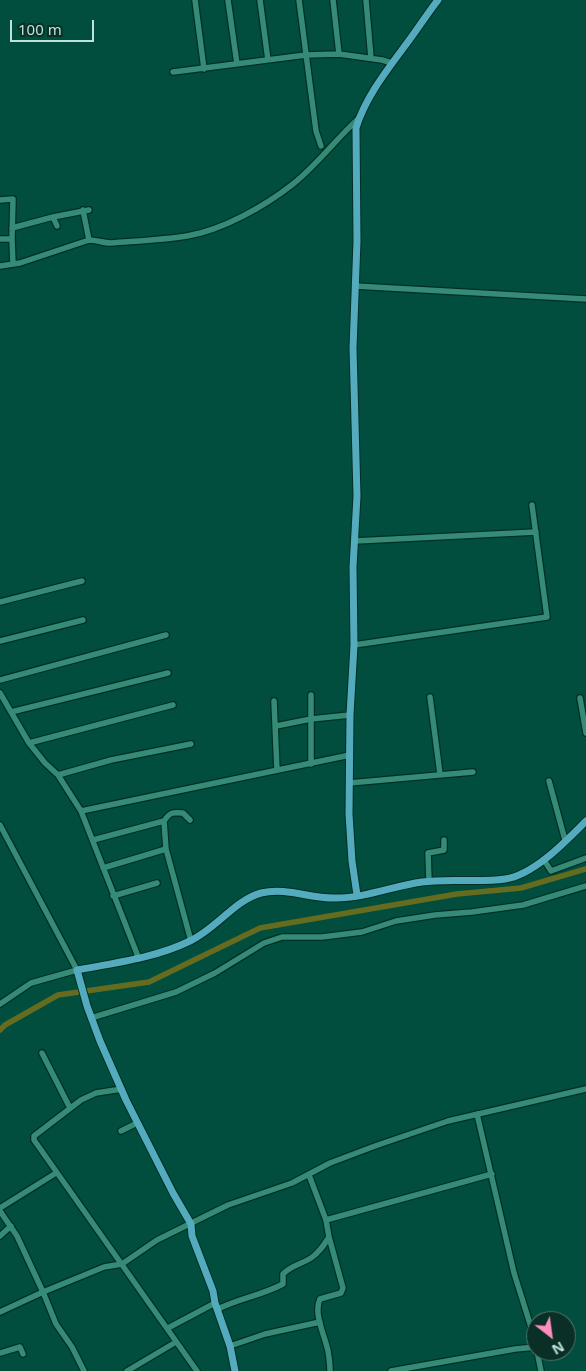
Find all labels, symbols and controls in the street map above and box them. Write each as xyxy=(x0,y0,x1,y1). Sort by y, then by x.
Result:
scale bar xyxy=(12,10,96,42)
text: 100 m xyxy=(18,19,62,39)
north arrow xyxy=(526,1311,576,1361)
text: N xyxy=(549,1337,568,1360)

